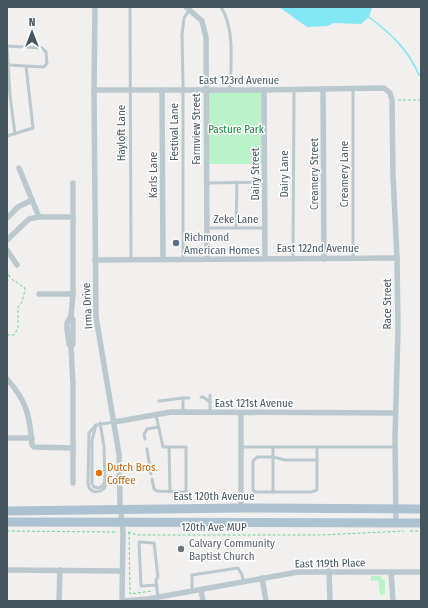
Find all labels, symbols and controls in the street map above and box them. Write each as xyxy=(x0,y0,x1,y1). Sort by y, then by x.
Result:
north arrow xyxy=(12,12,52,52)
text: N xyxy=(29,16,35,29)
street label: East 123rd Avenue xyxy=(199,74,279,87)
street label: Farmview Street xyxy=(190,93,203,165)
street label: Festival Lane xyxy=(168,103,181,161)
street label: Hayloft Lane xyxy=(115,105,128,161)
park label: Pasture Park xyxy=(208,123,265,136)
street label: Creamery Street xyxy=(308,138,321,210)
street label: Creamery Lane xyxy=(338,141,351,207)
street label: Dairy Street xyxy=(249,147,262,200)
street label: Dairy Lane xyxy=(278,150,291,198)
street label: Karls Lane xyxy=(147,152,160,198)
street label: Zeke Lane xyxy=(214,213,258,226)
place label: Richmond American Homes xyxy=(184,231,260,257)
marker: Richmond American Homes xyxy=(171,238,181,248)
street label: East 122nd Avenue xyxy=(277,242,359,255)
street label: Race Street xyxy=(381,278,394,329)
street label: Irma Drive xyxy=(80,282,95,330)
street label: East 121st Avenue xyxy=(215,397,293,410)
place label: Dutch Bros. Coffee xyxy=(107,461,158,487)
marker: Dutch Bros. Coffee xyxy=(94,468,104,478)
street label: East 120th Avenue xyxy=(173,490,255,503)
street label: 120th Ave MUP xyxy=(181,521,247,534)
place label: Calvary Community Baptist Church xyxy=(189,537,275,563)
marker: Calvary Community Baptist Church xyxy=(176,544,186,554)
street label: East 119th Place xyxy=(295,556,366,571)

